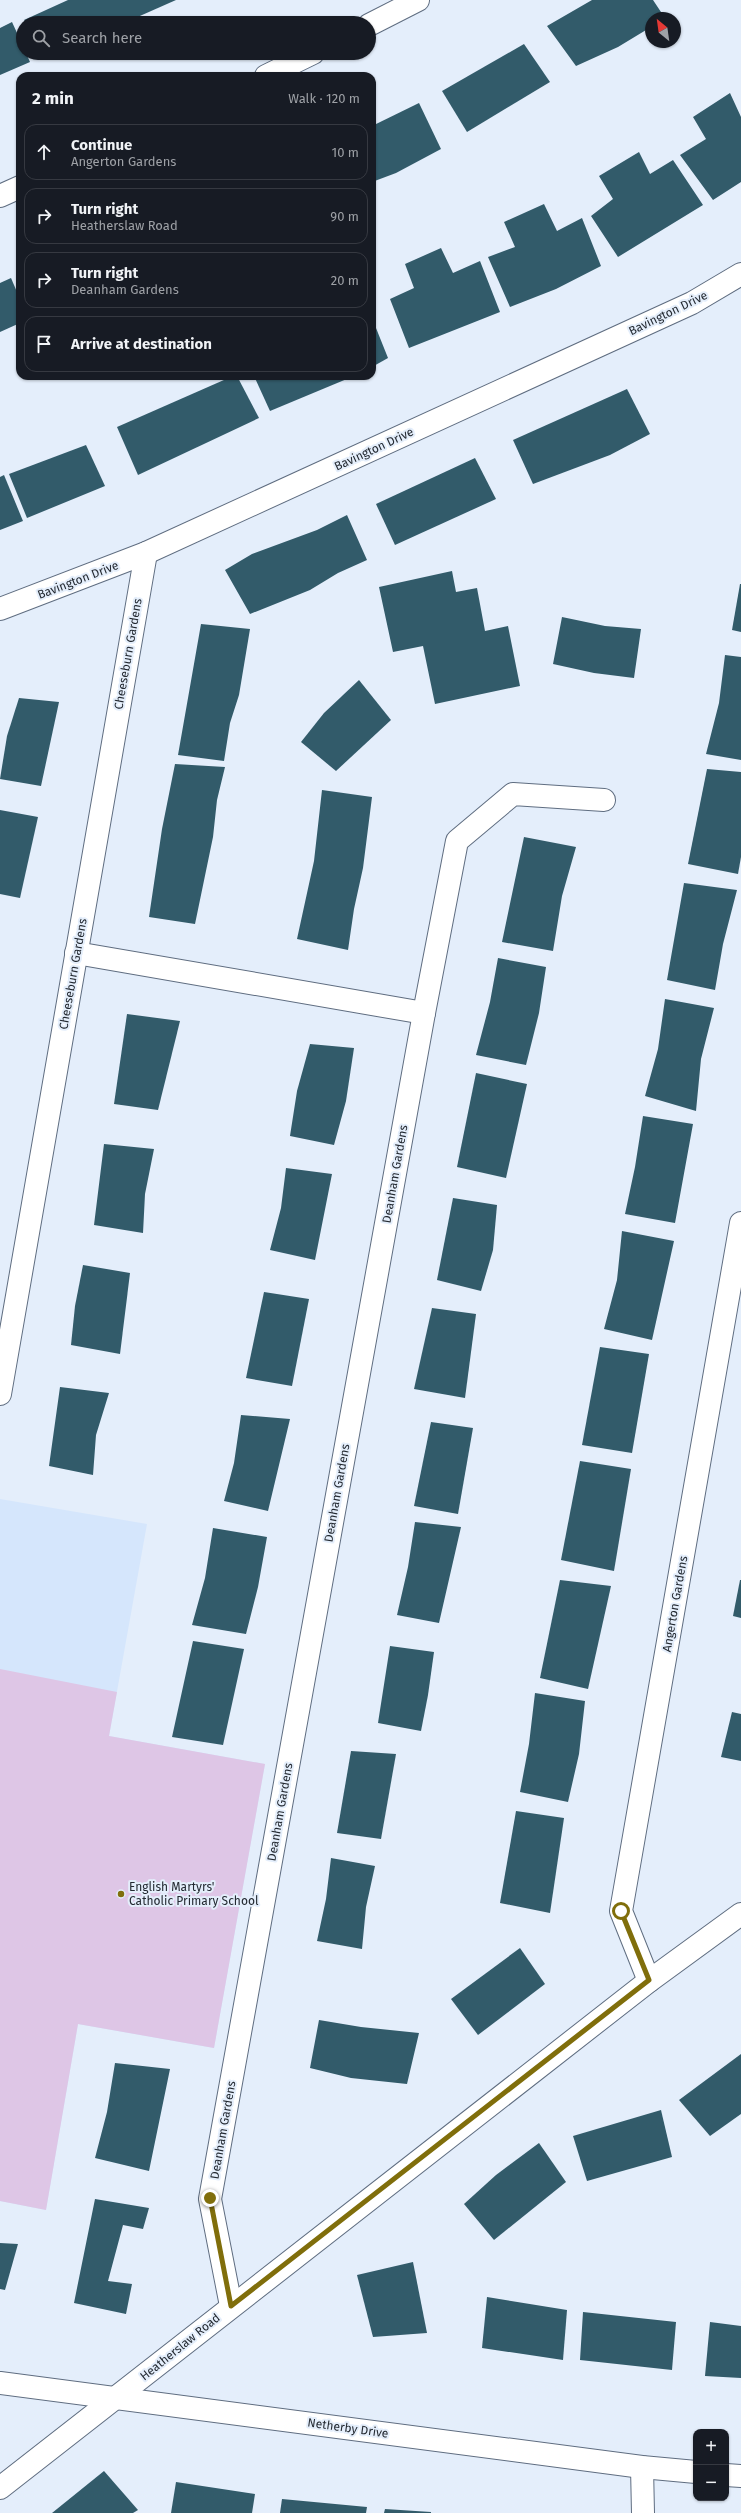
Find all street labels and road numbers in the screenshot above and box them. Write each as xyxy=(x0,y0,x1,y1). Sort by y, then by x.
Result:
street label: Bavington Drive xyxy=(626,288,710,338)
street label: Bavington Drive xyxy=(332,425,416,473)
street label: Bavington Drive xyxy=(35,558,121,602)
street label: Cheeseburn Gardens xyxy=(111,597,145,711)
street label: Cheeseburn Gardens xyxy=(56,917,90,1031)
street label: Deanham Gardens xyxy=(379,1123,411,1224)
street label: Deanham Gardens xyxy=(321,1442,353,1543)
street label: Angerton Gardens xyxy=(660,1555,690,1653)
street label: Deanham Gardens xyxy=(264,1761,296,1862)
street label: Deanham Gardens xyxy=(207,2079,239,2180)
street label: Heatherslaw Road xyxy=(137,2311,223,2383)
street label: Netherby Drive xyxy=(307,2415,389,2441)

